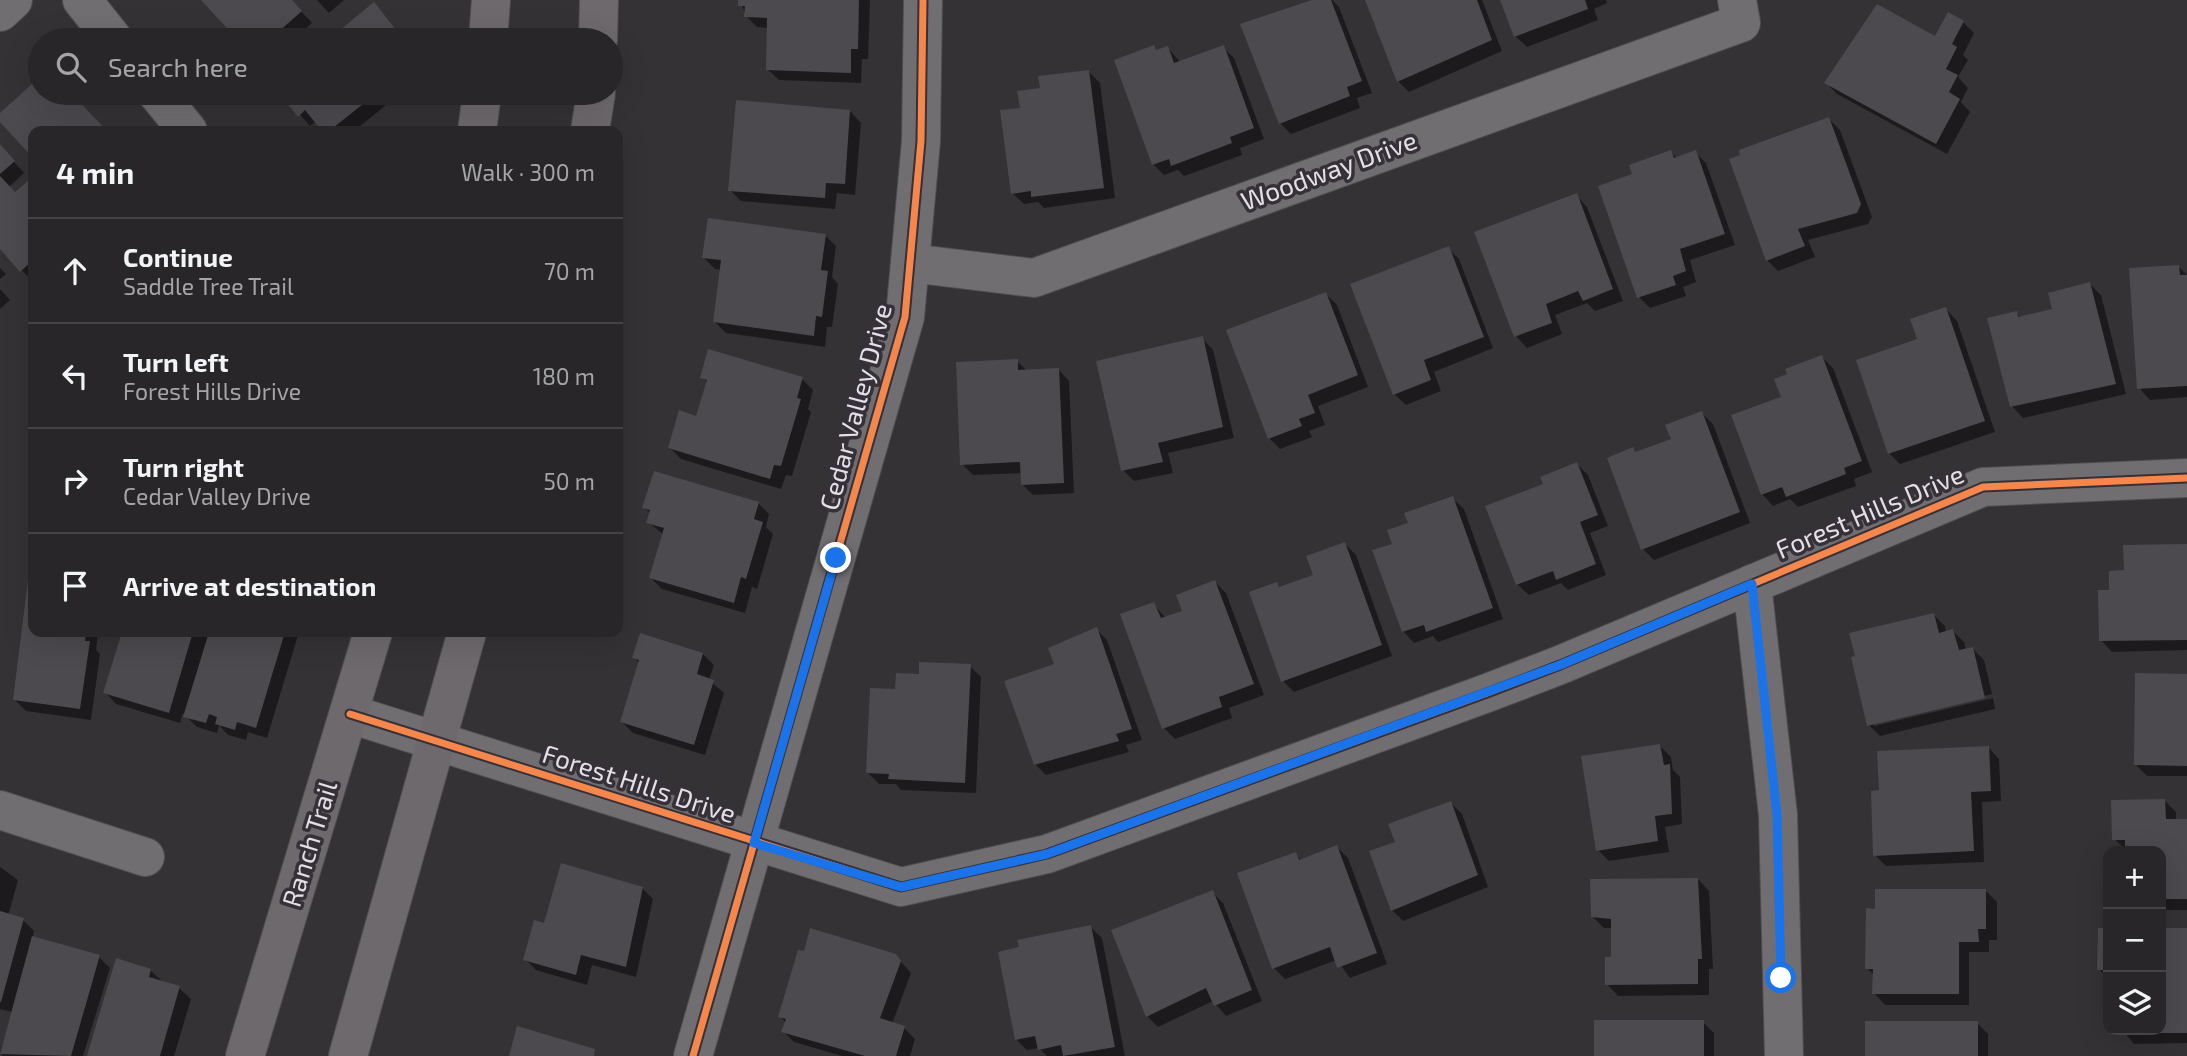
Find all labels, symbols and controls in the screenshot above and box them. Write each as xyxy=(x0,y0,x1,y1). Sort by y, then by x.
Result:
search box xyxy=(28,28,623,105)
icon: search xyxy=(52,48,90,86)
text: Search here xyxy=(108,51,248,82)
street label: Woodway Drive xyxy=(1236,123,1421,216)
text: 4 min xyxy=(56,154,134,190)
text: Walk · 300 m xyxy=(461,158,595,186)
text: Continue xyxy=(123,241,233,272)
icon: ahead xyxy=(56,252,94,290)
text: 70 m xyxy=(544,257,595,285)
text: Saddle Tree Trail xyxy=(123,272,294,300)
street label: Cedar Valley Drive xyxy=(812,300,897,513)
text: Turn left xyxy=(123,346,229,377)
icon: left xyxy=(56,357,94,395)
text: 180 m xyxy=(533,362,595,390)
text: Forest Hills Drive xyxy=(123,377,301,405)
text: Turn right xyxy=(123,451,244,482)
street label: Forest Hills Drive xyxy=(1771,457,1968,564)
icon: right xyxy=(56,462,94,500)
text: 50 m xyxy=(544,467,595,495)
text: Cedar Valley Drive xyxy=(123,482,311,510)
route end xyxy=(820,542,851,573)
icon: arrive xyxy=(56,567,94,605)
text: Arrive at destination xyxy=(123,570,376,601)
street label: Forest Hills Drive xyxy=(539,737,740,828)
street label: Ranch Trail xyxy=(275,777,342,910)
map controls xyxy=(2103,846,2166,1035)
button: + xyxy=(2103,846,2166,909)
button: − xyxy=(2103,909,2166,972)
route start xyxy=(1765,962,1796,993)
button: layers xyxy=(2103,972,2166,1035)

